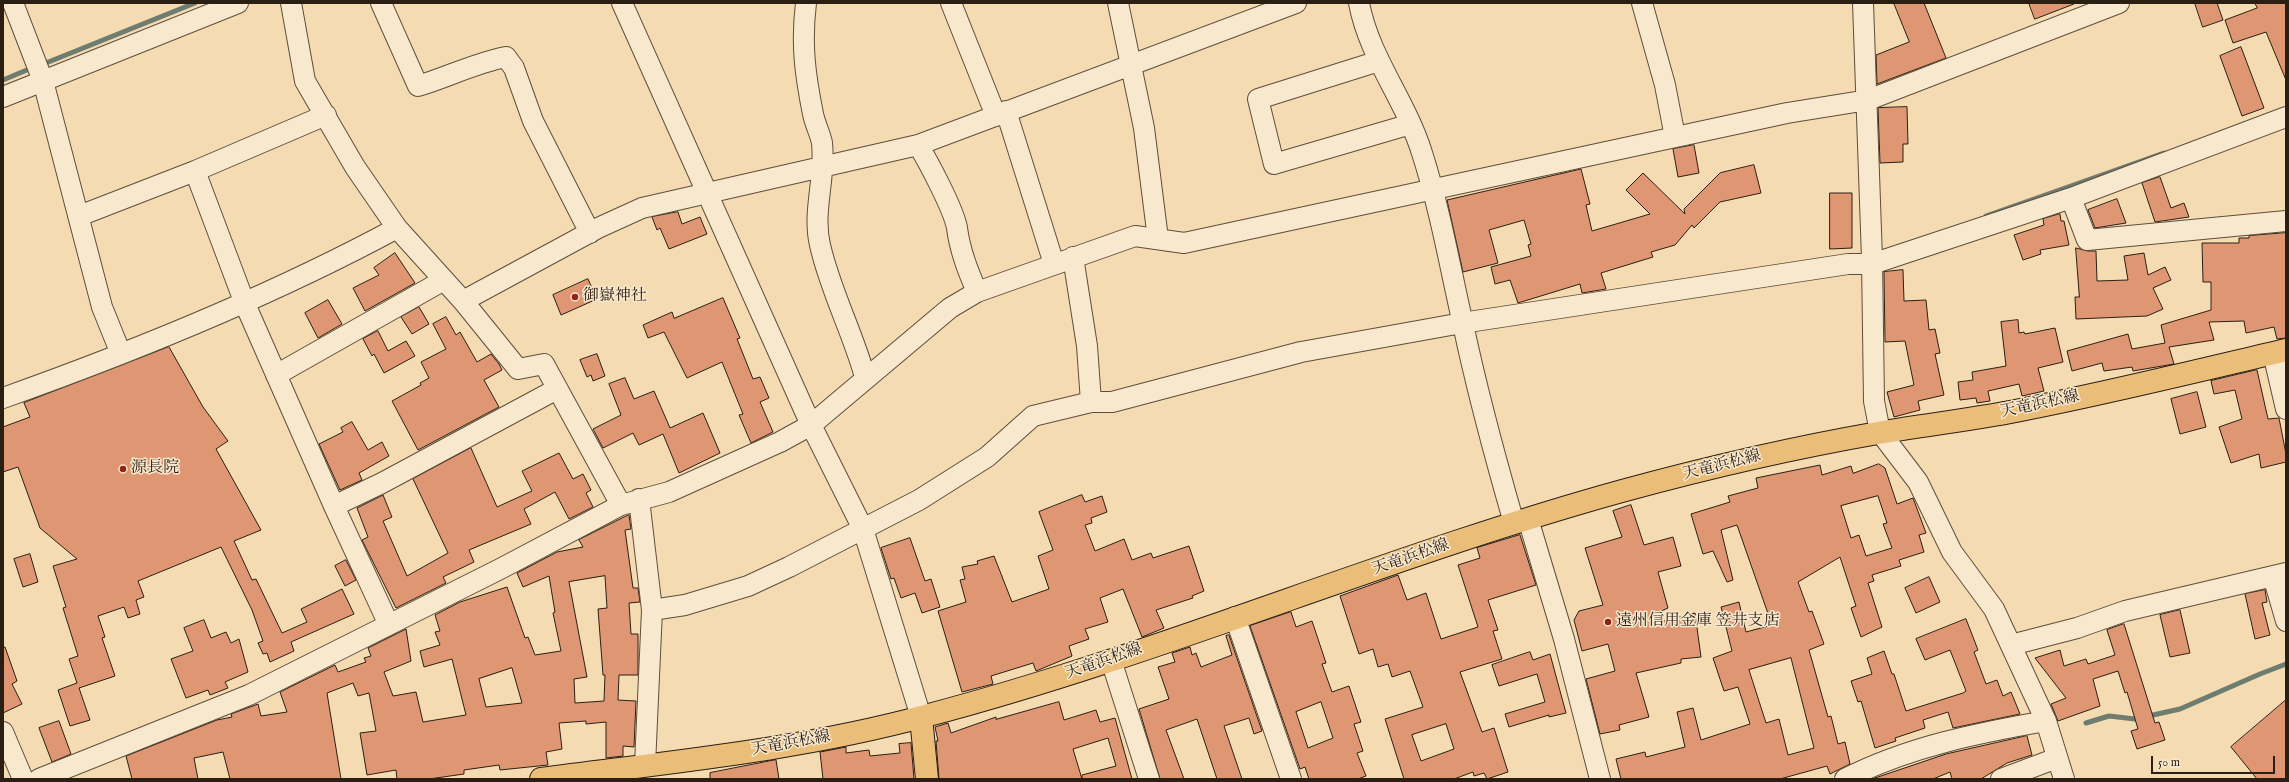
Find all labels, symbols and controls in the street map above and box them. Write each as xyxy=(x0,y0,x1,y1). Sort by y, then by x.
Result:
place label: 御嶽神社 xyxy=(583,287,647,307)
marker: 御嶽神社 xyxy=(570,292,580,302)
street label: 天竜浜松線 xyxy=(1999,387,2081,423)
street label: 天竜浜松線 xyxy=(1681,447,1763,485)
place label: 源長院 xyxy=(131,459,179,479)
marker: 源長院 xyxy=(118,464,128,474)
street label: 天竜浜松線 xyxy=(1370,536,1452,580)
place label: 遠州信用金庫 笠井支店 xyxy=(1616,612,1779,632)
marker: 遠州信用金庫 笠井支店 xyxy=(1603,617,1613,627)
street label: 天竜浜松線 xyxy=(1063,640,1145,684)
street label: 天竜浜松線 xyxy=(750,728,832,760)
scale bar xyxy=(2153,748,2277,774)
text: 50 m xyxy=(2158,755,2180,770)

